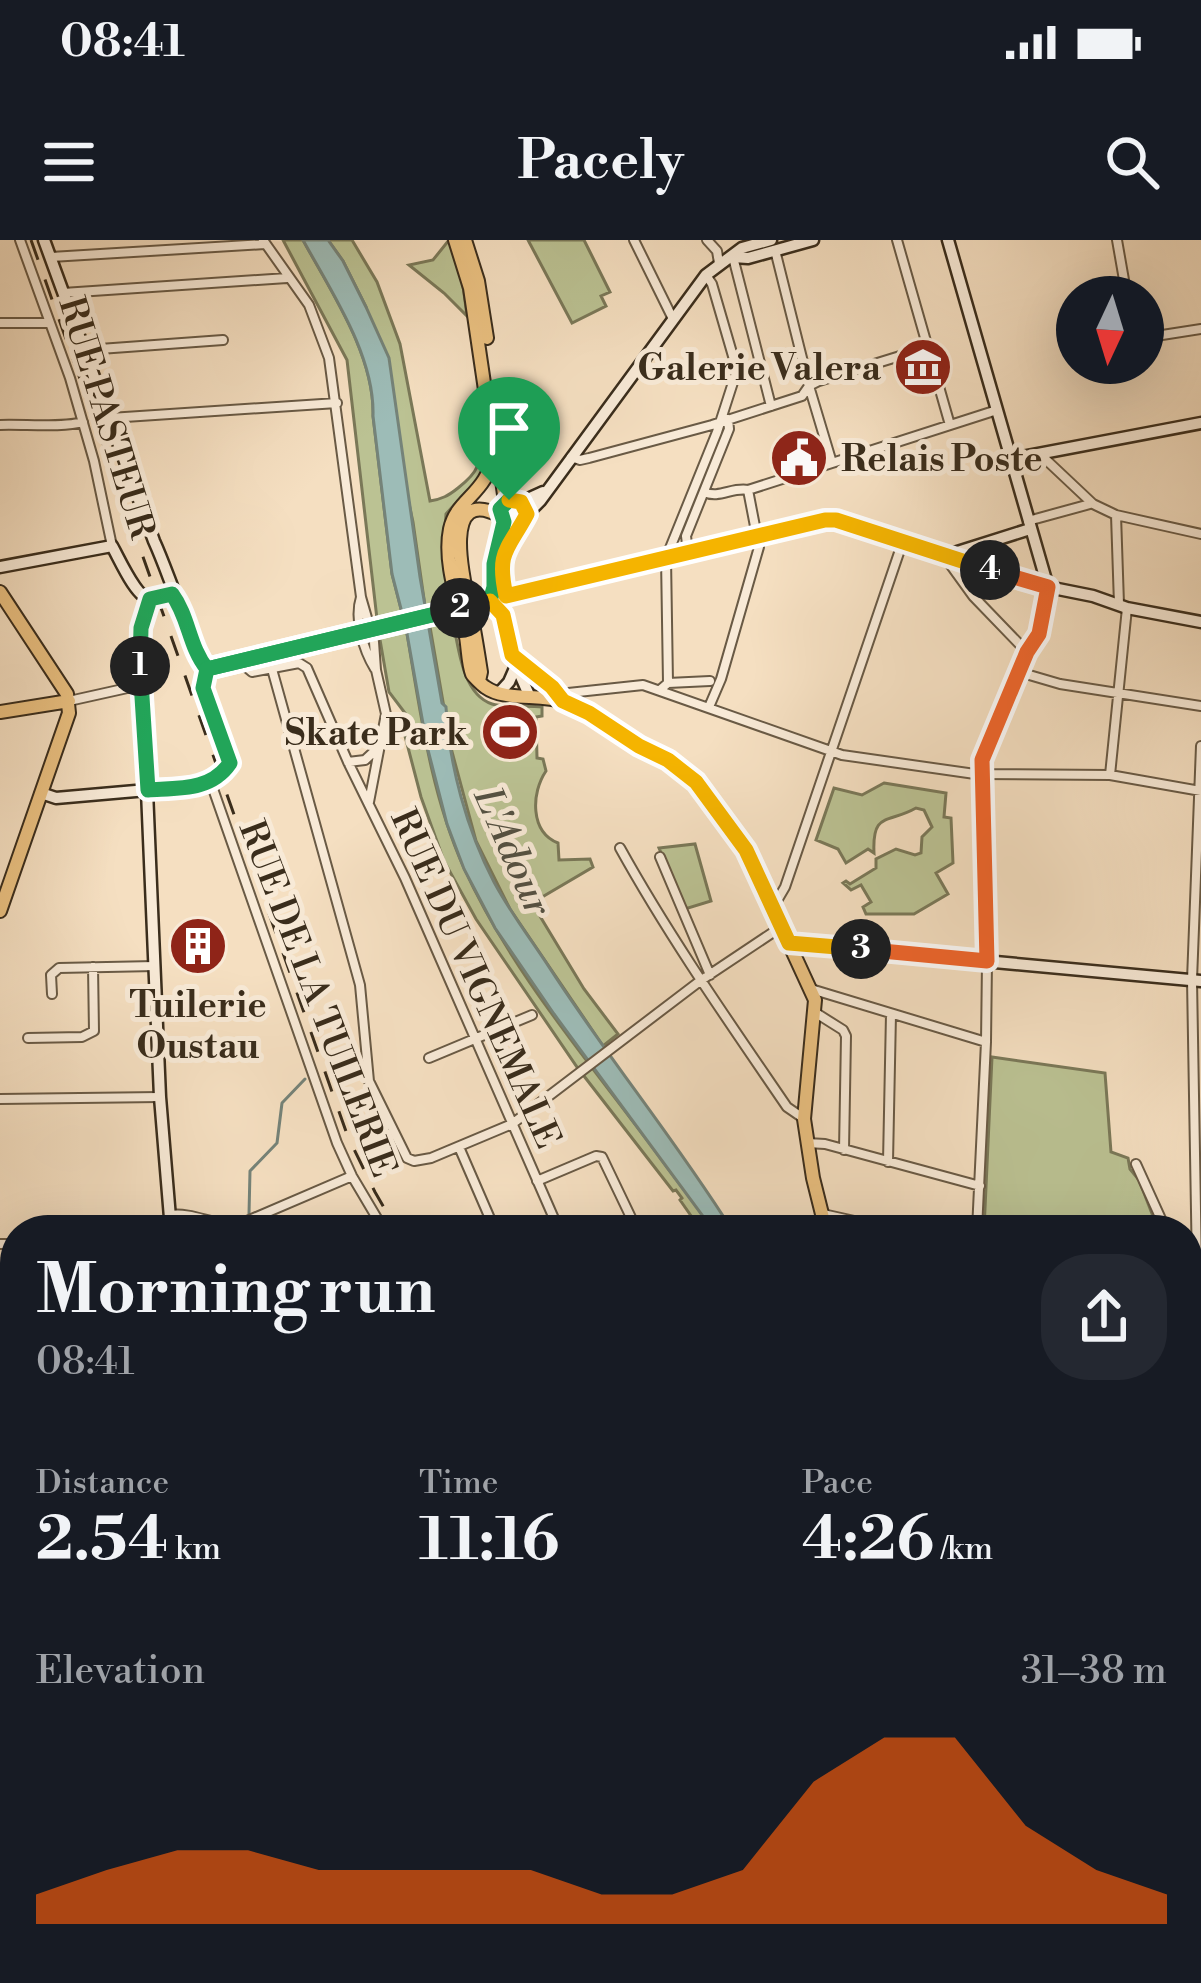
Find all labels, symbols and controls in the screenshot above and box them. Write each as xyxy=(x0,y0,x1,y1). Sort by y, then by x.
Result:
text: 08:41 xyxy=(60,14,185,71)
text: Pacely xyxy=(517,128,684,196)
icon: menu xyxy=(36,129,102,195)
icon: search xyxy=(1099,129,1165,195)
north arrow xyxy=(1056,276,1164,384)
map controls xyxy=(1056,276,1164,384)
street label: RUE PASTEUR xyxy=(48,292,164,545)
museum icon: Galerie Valera xyxy=(892,336,954,398)
place label: Galerie Valera xyxy=(637,347,882,392)
pin xyxy=(458,377,560,500)
icon: arrive xyxy=(476,395,542,461)
public building icon: Relais Poste xyxy=(768,427,830,489)
place label: Relais Poste xyxy=(841,438,1043,483)
pin: 4 xyxy=(960,540,1020,600)
text: 4 xyxy=(979,549,1001,590)
pin: 2 xyxy=(430,578,490,638)
text: 2 xyxy=(450,587,470,628)
pin: 1 xyxy=(110,636,170,696)
text: 1 xyxy=(132,645,148,686)
sports icon: Skate Park xyxy=(479,701,541,763)
place label: Skate Park xyxy=(285,712,469,757)
water label: L'Adour xyxy=(461,779,562,925)
street label: RUE DU VIGNEMALE xyxy=(380,802,570,1156)
street label: RUE DE LA TUILERIE xyxy=(228,814,405,1183)
building icon: Tuilerie Oustau xyxy=(167,915,229,977)
pin: 3 xyxy=(831,919,891,979)
text: 3 xyxy=(851,928,871,969)
place label: Tuilerie Oustau xyxy=(129,984,267,1070)
text: Morning run xyxy=(36,1251,435,1334)
button: share xyxy=(1041,1254,1167,1380)
text: 08:41 xyxy=(36,1338,135,1387)
text: Distance xyxy=(36,1463,169,1504)
text: Time xyxy=(419,1463,498,1504)
text: Pace xyxy=(802,1463,873,1504)
text: 2.54 xyxy=(36,1504,168,1579)
text: 11:16 xyxy=(419,1504,559,1579)
text: 4:26 xyxy=(802,1504,934,1579)
text: km xyxy=(168,1529,221,1570)
text: /km xyxy=(934,1529,993,1570)
text: Elevation xyxy=(36,1647,205,1696)
text: 31–38 m xyxy=(1021,1647,1167,1696)

